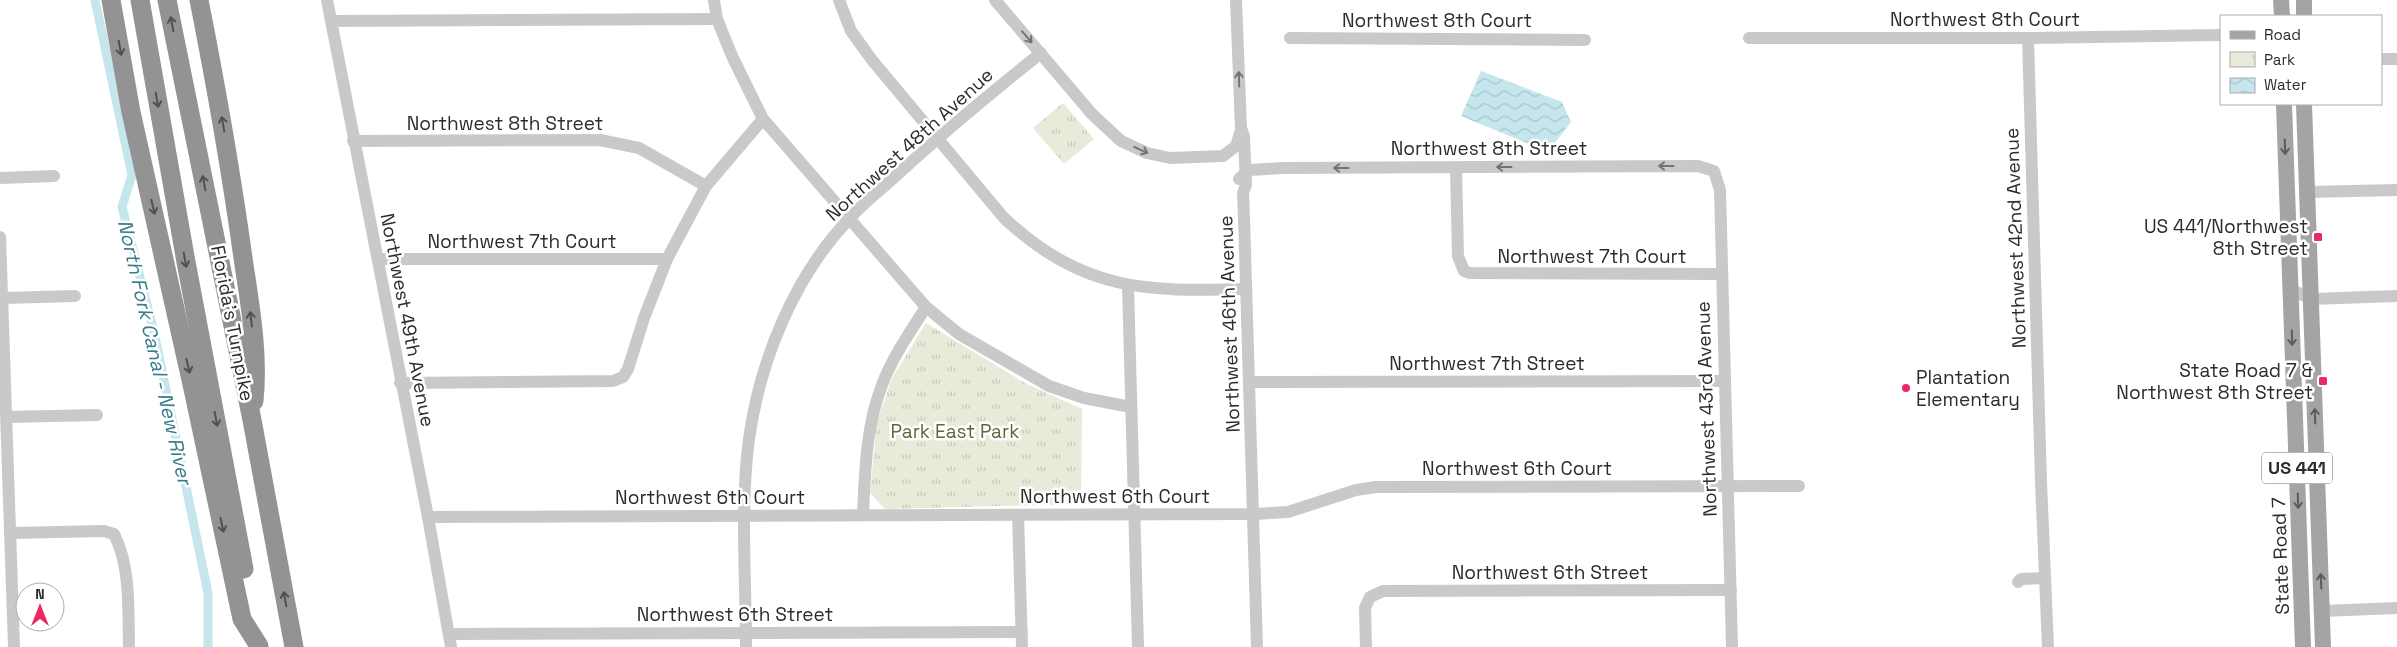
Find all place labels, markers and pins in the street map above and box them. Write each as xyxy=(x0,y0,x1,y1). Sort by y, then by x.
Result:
place label: US 441/Northwest 8th Street xyxy=(2144,214,2308,261)
marker: US 441/Northwest 8th Street xyxy=(2312,231,2324,243)
place label: State Road 7 & Northwest 8th Street xyxy=(2116,358,2313,405)
place label: Plantation Elementary xyxy=(1916,365,2020,412)
marker: State Road 7 & Northwest 8th Street xyxy=(2317,375,2329,387)
marker: Plantation Elementary xyxy=(1900,382,1912,394)

